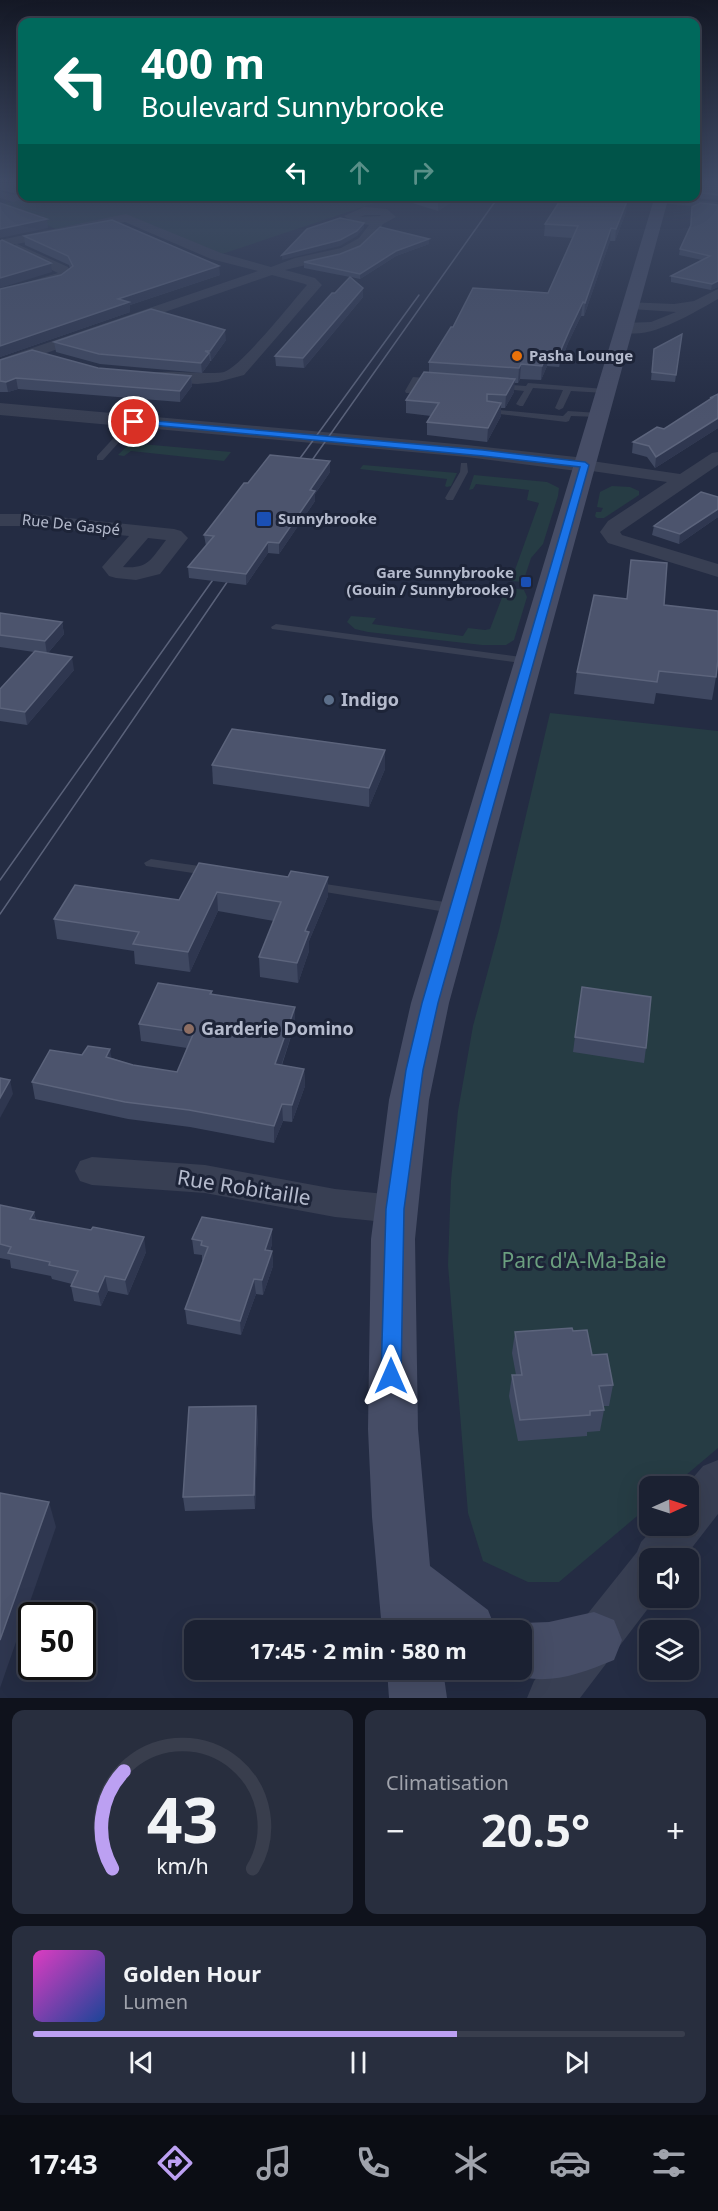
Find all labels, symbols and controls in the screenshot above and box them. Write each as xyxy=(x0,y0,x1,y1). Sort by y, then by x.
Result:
text: 400 m xyxy=(141,34,265,91)
icon: left xyxy=(42,42,120,120)
text: Boulevard Sunnybrooke xyxy=(141,88,445,125)
icon: left xyxy=(280,156,313,189)
icon: ahead xyxy=(343,156,376,189)
icon: right xyxy=(406,156,439,189)
place label: Pasha Lounge xyxy=(529,345,633,365)
marker: Pasha Lounge xyxy=(510,349,524,363)
pin xyxy=(108,396,159,447)
icon: arrive xyxy=(117,405,150,438)
place label: Sunnybrooke xyxy=(278,508,377,528)
street label: Rue De Gaspé xyxy=(21,509,121,539)
marker: Sunnybrooke xyxy=(255,510,273,528)
place label: Gare Sunnybrooke (Gouin / Sunnybrooke) xyxy=(347,562,514,599)
marker: Gare Sunnybrooke (Gouin / Sunnybrooke) xyxy=(519,575,533,589)
place label: Indigo xyxy=(341,687,399,711)
marker: Indigo xyxy=(322,693,336,707)
place label: Garderie Domino xyxy=(201,1016,354,1040)
marker: Garderie Domino xyxy=(182,1022,196,1036)
street label: Rue Robitaille xyxy=(175,1163,313,1211)
park label: Parc d'A-Ma-Baie xyxy=(502,1246,666,1274)
position arrow xyxy=(359,1344,423,1408)
north arrow xyxy=(639,1476,699,1536)
map controls xyxy=(639,1476,699,1680)
button: sound xyxy=(639,1548,699,1608)
speed limit sign: 50 xyxy=(18,1602,96,1680)
button: layers xyxy=(639,1620,699,1680)
text: 17:45 · 2 min · 580 m xyxy=(249,1635,467,1665)
text: Climatisation xyxy=(386,1769,509,1796)
text: 43 xyxy=(147,1776,218,1861)
text: 20.5° xyxy=(481,1799,590,1860)
text: − xyxy=(386,1808,405,1853)
text: + xyxy=(666,1808,685,1853)
text: km/h xyxy=(156,1851,209,1880)
text: Golden Hour xyxy=(123,1958,261,1988)
text: Lumen xyxy=(123,1988,188,2015)
icon: previous xyxy=(125,2046,158,2079)
icon: pause xyxy=(342,2046,375,2079)
icon: next xyxy=(560,2046,593,2079)
icon: directions xyxy=(154,2142,196,2184)
icon: music xyxy=(253,2142,295,2184)
icon: phone xyxy=(352,2142,394,2184)
icon: climate xyxy=(450,2142,492,2184)
icon: car xyxy=(549,2142,591,2184)
icon: filters xyxy=(648,2142,690,2184)
text: 17:43 xyxy=(28,2145,98,2182)

